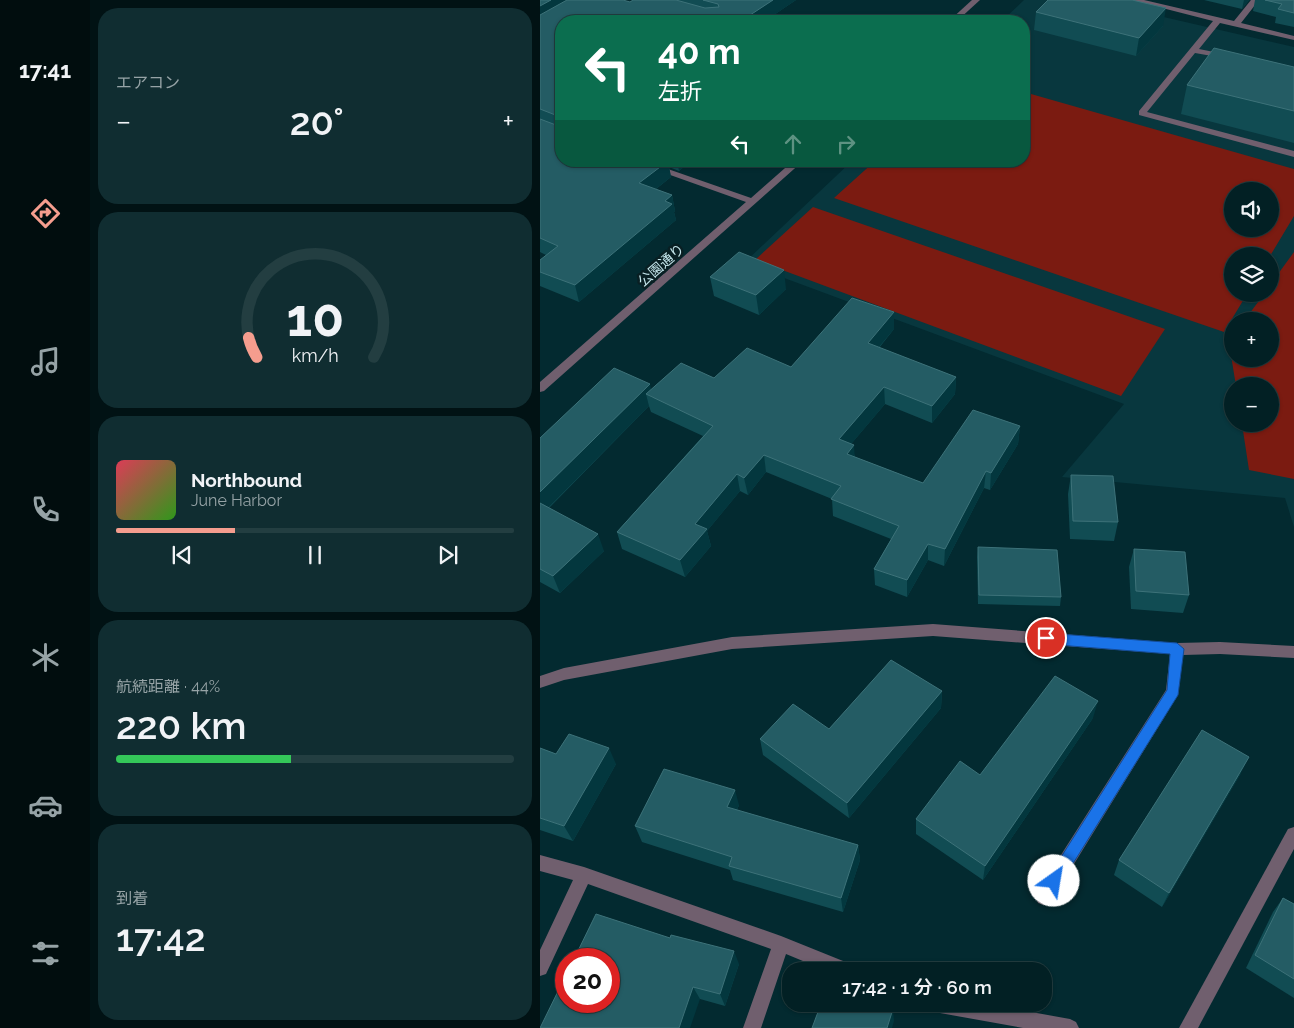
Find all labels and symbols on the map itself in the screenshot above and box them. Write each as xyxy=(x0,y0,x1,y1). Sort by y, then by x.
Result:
street label: 公園通り xyxy=(635,241,687,289)
pin xyxy=(1025,617,1067,659)
position arrow xyxy=(1027,854,1079,906)
speed limit sign: 20 xyxy=(555,948,620,1013)

